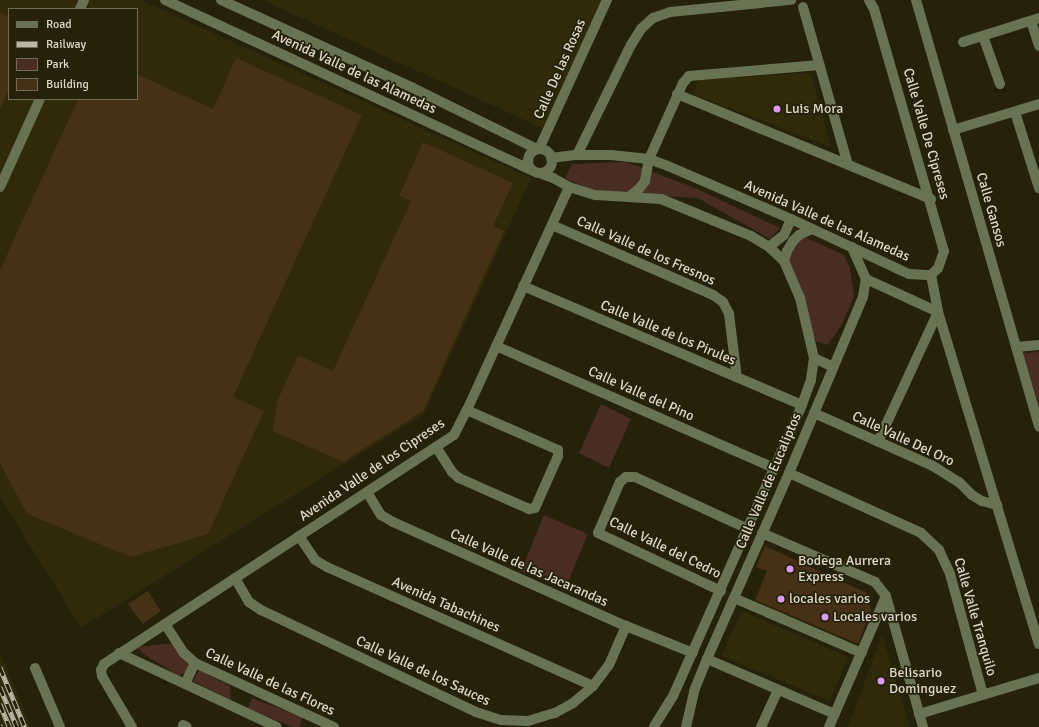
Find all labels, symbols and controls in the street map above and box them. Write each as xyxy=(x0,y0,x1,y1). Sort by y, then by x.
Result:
legend xyxy=(8,8,138,100)
street label: Calle De las Rosas xyxy=(530,16,590,122)
text: Road xyxy=(46,17,72,32)
street label: Avenida Valle de las Alamedas xyxy=(269,26,439,118)
text: Railway xyxy=(46,37,86,52)
text: Park xyxy=(46,57,69,72)
street label: Calle Valle De Cipreses xyxy=(899,66,953,202)
text: Building xyxy=(46,77,89,92)
place label: Luis Mora xyxy=(785,101,843,117)
marker: Luis Mora xyxy=(772,104,782,114)
street label: Calle Gansos xyxy=(972,171,1010,249)
street label: Avenida Valle de las Alamedas xyxy=(742,177,912,265)
street label: Calle Valle de los Fresnos xyxy=(574,213,718,289)
street label: Calle Valle de los Pirules xyxy=(598,297,738,369)
street label: Calle Valle del Pino xyxy=(585,363,697,425)
street label: Calle Valle Del Oro xyxy=(849,408,957,470)
street label: Calle Valle de Eucaliptos xyxy=(733,410,805,552)
street label: Avenida Valle de los Cipreses xyxy=(296,415,448,525)
street label: Calle Valle del Cedro xyxy=(606,514,724,582)
street label: Calle Valle de las Jacarandas xyxy=(447,526,611,610)
place label: Bodega Aurrera Express xyxy=(798,553,891,586)
street label: Calle Valle Tranquilo xyxy=(950,556,1000,678)
marker: Bodega Aurrera Express xyxy=(785,564,795,574)
street label: Avenida Tabachines xyxy=(389,574,503,636)
place label: locales varios xyxy=(789,591,870,607)
marker: locales varios xyxy=(776,594,786,604)
place label: Locales varios xyxy=(833,609,917,625)
marker: Locales varios xyxy=(820,612,830,622)
street label: Calle Valle de los Sauces xyxy=(353,632,493,710)
street label: Calle Valle de las Flores xyxy=(203,645,337,719)
place label: Belisario Dominguez xyxy=(889,665,956,698)
marker: Belisario Dominguez xyxy=(876,676,886,686)

